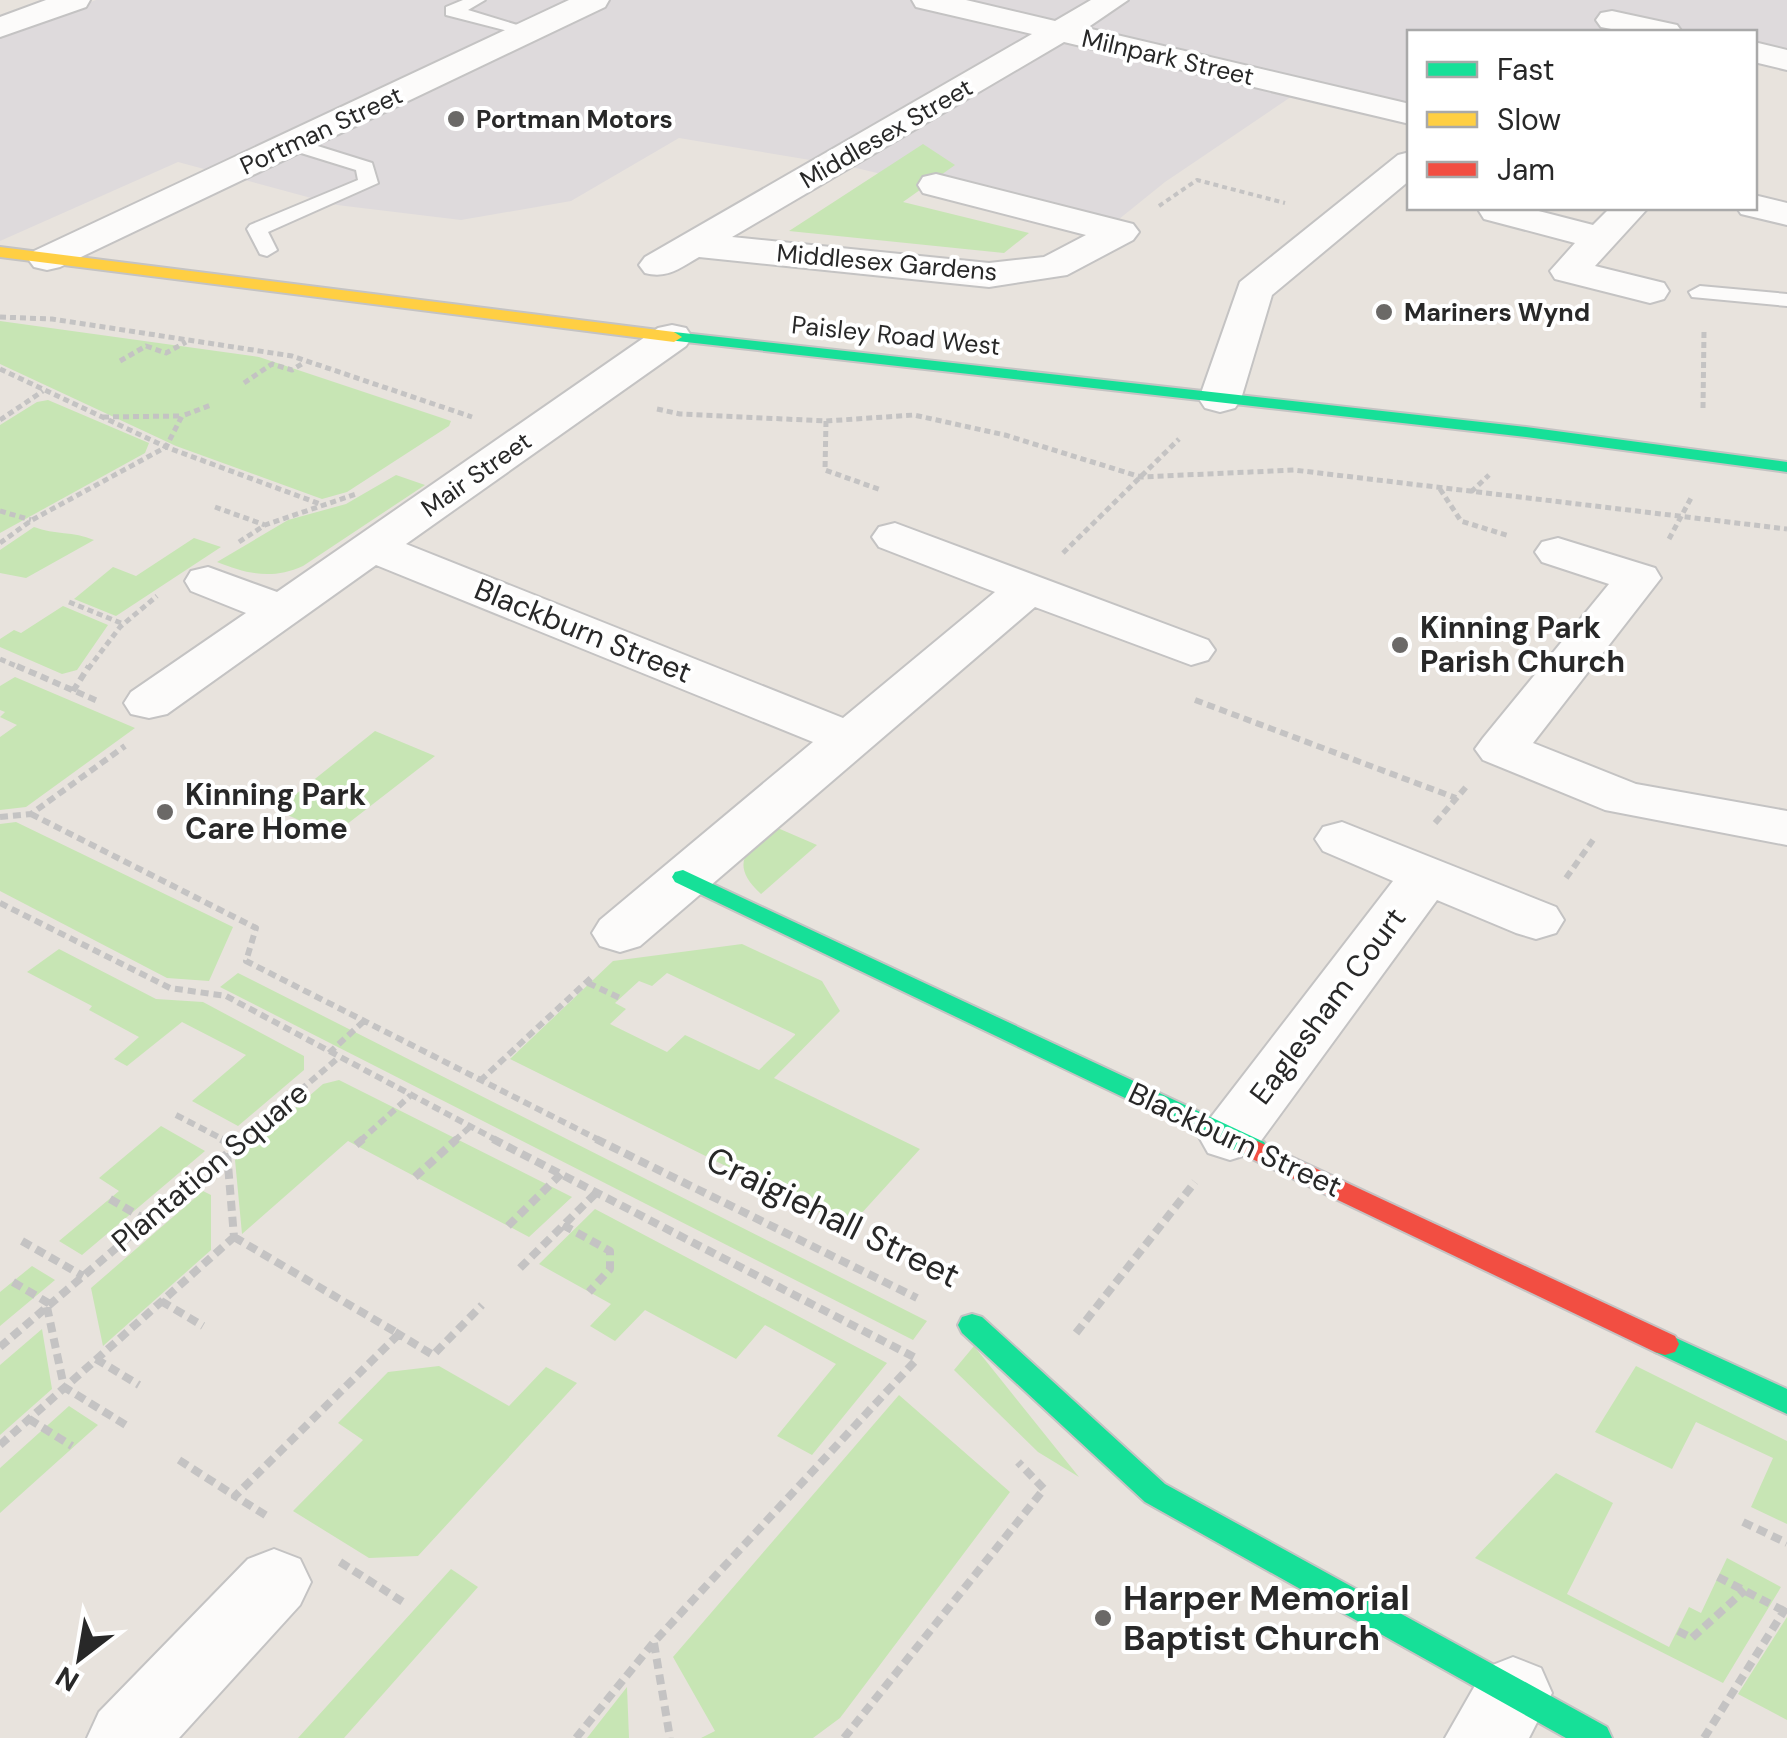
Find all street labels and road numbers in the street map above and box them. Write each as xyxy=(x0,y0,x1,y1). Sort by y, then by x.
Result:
street label: Milnpark Street xyxy=(1079,22,1257,93)
street label: Middlesex Street xyxy=(794,71,979,196)
street label: Portman Street xyxy=(235,78,408,182)
street label: Middlesex Gardens xyxy=(775,236,999,289)
street label: Paisley Road West xyxy=(790,308,1002,363)
street label: Mair Street xyxy=(415,424,538,524)
street label: Blackburn Street xyxy=(469,569,697,692)
street label: Eaglesham Court xyxy=(1241,900,1414,1112)
street label: Plantation Square xyxy=(103,1073,316,1260)
street label: Blackburn Street xyxy=(1122,1073,1348,1206)
street label: Craigiehall Street xyxy=(699,1136,967,1298)

